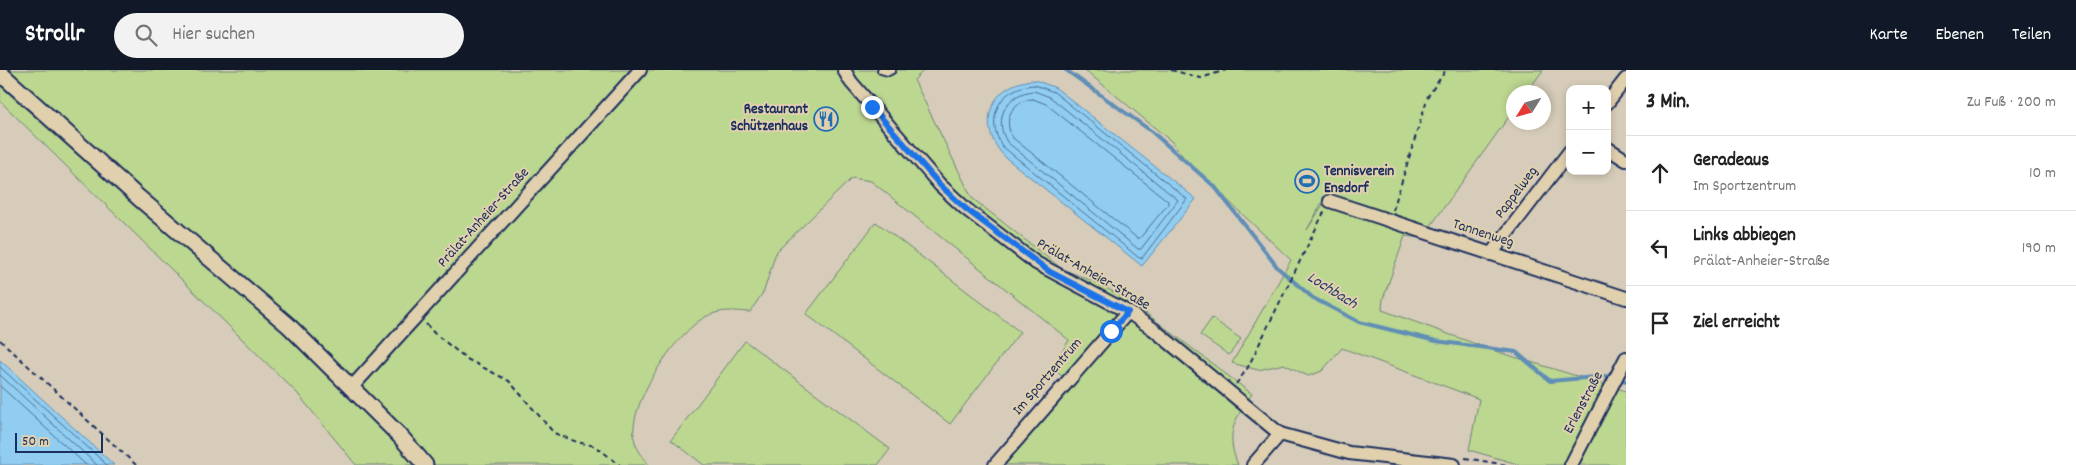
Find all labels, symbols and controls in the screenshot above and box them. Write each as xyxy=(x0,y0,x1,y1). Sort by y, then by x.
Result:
search box xyxy=(114,13,464,58)
text: Strollr xyxy=(25,18,84,52)
icon: search xyxy=(132,21,160,49)
text: Hier suchen xyxy=(172,22,255,49)
text: Karte xyxy=(1870,23,1908,48)
text: Ebenen xyxy=(1936,23,1984,48)
text: Teilen xyxy=(2012,23,2051,48)
north arrow xyxy=(1506,85,1551,130)
map controls xyxy=(1566,85,1611,175)
button: + xyxy=(1566,85,1611,130)
text: 3 Min. xyxy=(1646,88,1689,118)
text: Zu Fuß · 200 m xyxy=(1967,91,2056,114)
route end xyxy=(861,96,884,119)
place label: Restaurant Schützenhaus xyxy=(731,99,808,138)
restaurant icon: Restaurant Schützenhaus xyxy=(813,106,839,132)
button: − xyxy=(1566,130,1611,175)
text: Geradeaus xyxy=(1693,148,1769,175)
icon: ahead xyxy=(1646,159,1674,187)
place label: Tennisverein Ensdorf xyxy=(1324,161,1394,200)
street label: Pappelweg xyxy=(1490,162,1544,224)
text: 10 m xyxy=(2029,162,2056,185)
street label: Prälat-Anheier-Straße xyxy=(433,163,535,273)
sports icon: Tennisverein Ensdorf xyxy=(1294,168,1320,194)
text: Im Sportzentrum xyxy=(1693,175,1796,198)
street label: Tannenweg xyxy=(1450,214,1516,254)
text: Links abbiegen xyxy=(1693,223,1796,250)
street label: Prälat-Anheier-Straße xyxy=(1032,233,1154,317)
icon: left xyxy=(1646,234,1674,262)
text: 190 m xyxy=(2022,237,2056,260)
text: Prälat-Anheier-Straße xyxy=(1693,250,1830,273)
water label: Lochbach xyxy=(1302,267,1362,316)
icon: arrive xyxy=(1646,309,1674,337)
text: Ziel erreicht xyxy=(1693,310,1780,337)
route start xyxy=(1100,320,1123,343)
street label: Im Sportzentrum xyxy=(1008,333,1088,421)
street label: Erlenstraße xyxy=(1558,368,1610,438)
scale bar xyxy=(15,430,102,453)
text: 50 m xyxy=(22,432,49,452)

